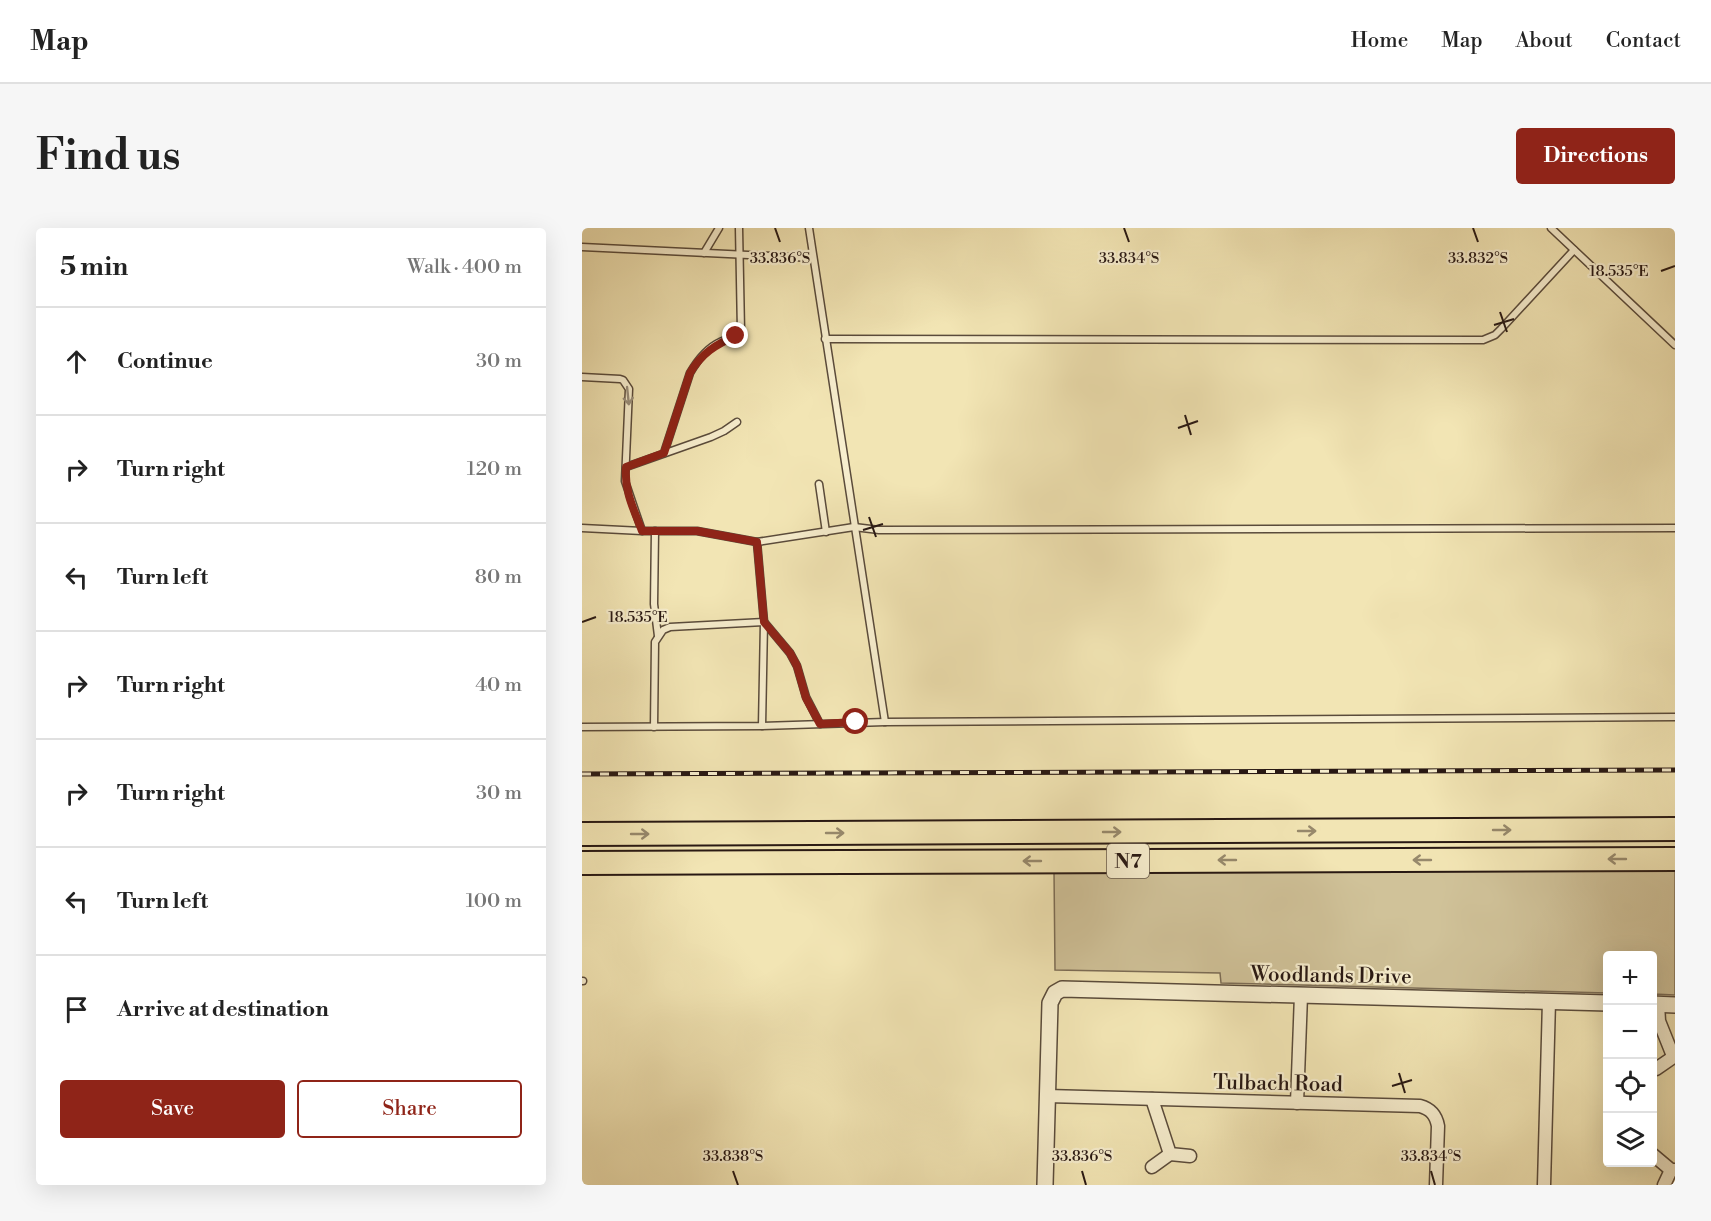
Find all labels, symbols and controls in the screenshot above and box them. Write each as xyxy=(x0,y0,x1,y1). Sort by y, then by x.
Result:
text: Map xyxy=(30,24,89,59)
text: Home xyxy=(1351,28,1408,54)
text: Map xyxy=(1441,28,1483,54)
text: About xyxy=(1516,28,1573,54)
text: Contact xyxy=(1606,28,1681,54)
button: Directions xyxy=(1516,128,1675,184)
text: Find us xyxy=(36,130,180,183)
text: 33.836°S xyxy=(750,249,810,268)
text: 33.834°S xyxy=(1099,249,1159,268)
text: 33.832°S xyxy=(1448,249,1508,268)
text: 5 min xyxy=(60,251,128,283)
text: Walk · 400 m xyxy=(407,255,522,280)
text: 18.535°E xyxy=(1589,262,1649,281)
route end xyxy=(722,322,748,348)
icon: ahead xyxy=(60,345,93,378)
text: Continue xyxy=(117,348,213,375)
text: 30 m xyxy=(476,349,522,374)
one-way arrow xyxy=(623,385,634,405)
icon: right xyxy=(60,453,93,486)
text: Turn right xyxy=(117,456,225,483)
text: 120 m xyxy=(467,457,522,482)
icon: left xyxy=(60,561,93,594)
text: Turn left xyxy=(117,564,208,591)
text: 80 m xyxy=(475,565,522,590)
text: 18.535°E xyxy=(608,608,668,627)
icon: right xyxy=(60,669,93,702)
text: Turn right xyxy=(117,672,225,699)
text: 40 m xyxy=(475,673,522,698)
route start xyxy=(842,708,868,734)
icon: right xyxy=(60,777,93,810)
text: Turn right xyxy=(117,780,225,807)
text: 30 m xyxy=(476,781,522,806)
one-way arrow xyxy=(1492,824,1512,836)
one-way arrow xyxy=(1297,825,1317,837)
one-way arrow xyxy=(1102,826,1122,838)
one-way arrow xyxy=(825,827,845,839)
one-way arrow xyxy=(630,828,650,840)
road number: N7 xyxy=(1107,844,1149,878)
one-way arrow xyxy=(1607,853,1627,865)
one-way arrow xyxy=(1217,854,1237,866)
one-way arrow xyxy=(1412,854,1432,866)
one-way arrow xyxy=(1022,855,1042,867)
icon: left xyxy=(60,885,93,918)
text: Turn left xyxy=(117,888,208,915)
text: 100 m xyxy=(466,889,522,914)
map controls xyxy=(1603,951,1657,1167)
button: + xyxy=(1603,951,1657,1005)
street label: Woodlands Drive xyxy=(1249,962,1412,990)
icon: arrive xyxy=(60,993,93,1026)
text: Arrive at destination xyxy=(117,996,329,1023)
button: − xyxy=(1603,1005,1657,1059)
button: locate xyxy=(1603,1059,1657,1113)
street label: Tulbach Road xyxy=(1213,1070,1343,1098)
button: Save xyxy=(60,1080,285,1138)
button: Share xyxy=(297,1080,522,1138)
button: layers xyxy=(1603,1113,1657,1167)
text: 33.838°S xyxy=(703,1147,763,1166)
text: 33.836°S xyxy=(1052,1147,1112,1166)
text: 33.834°S xyxy=(1401,1147,1461,1166)

